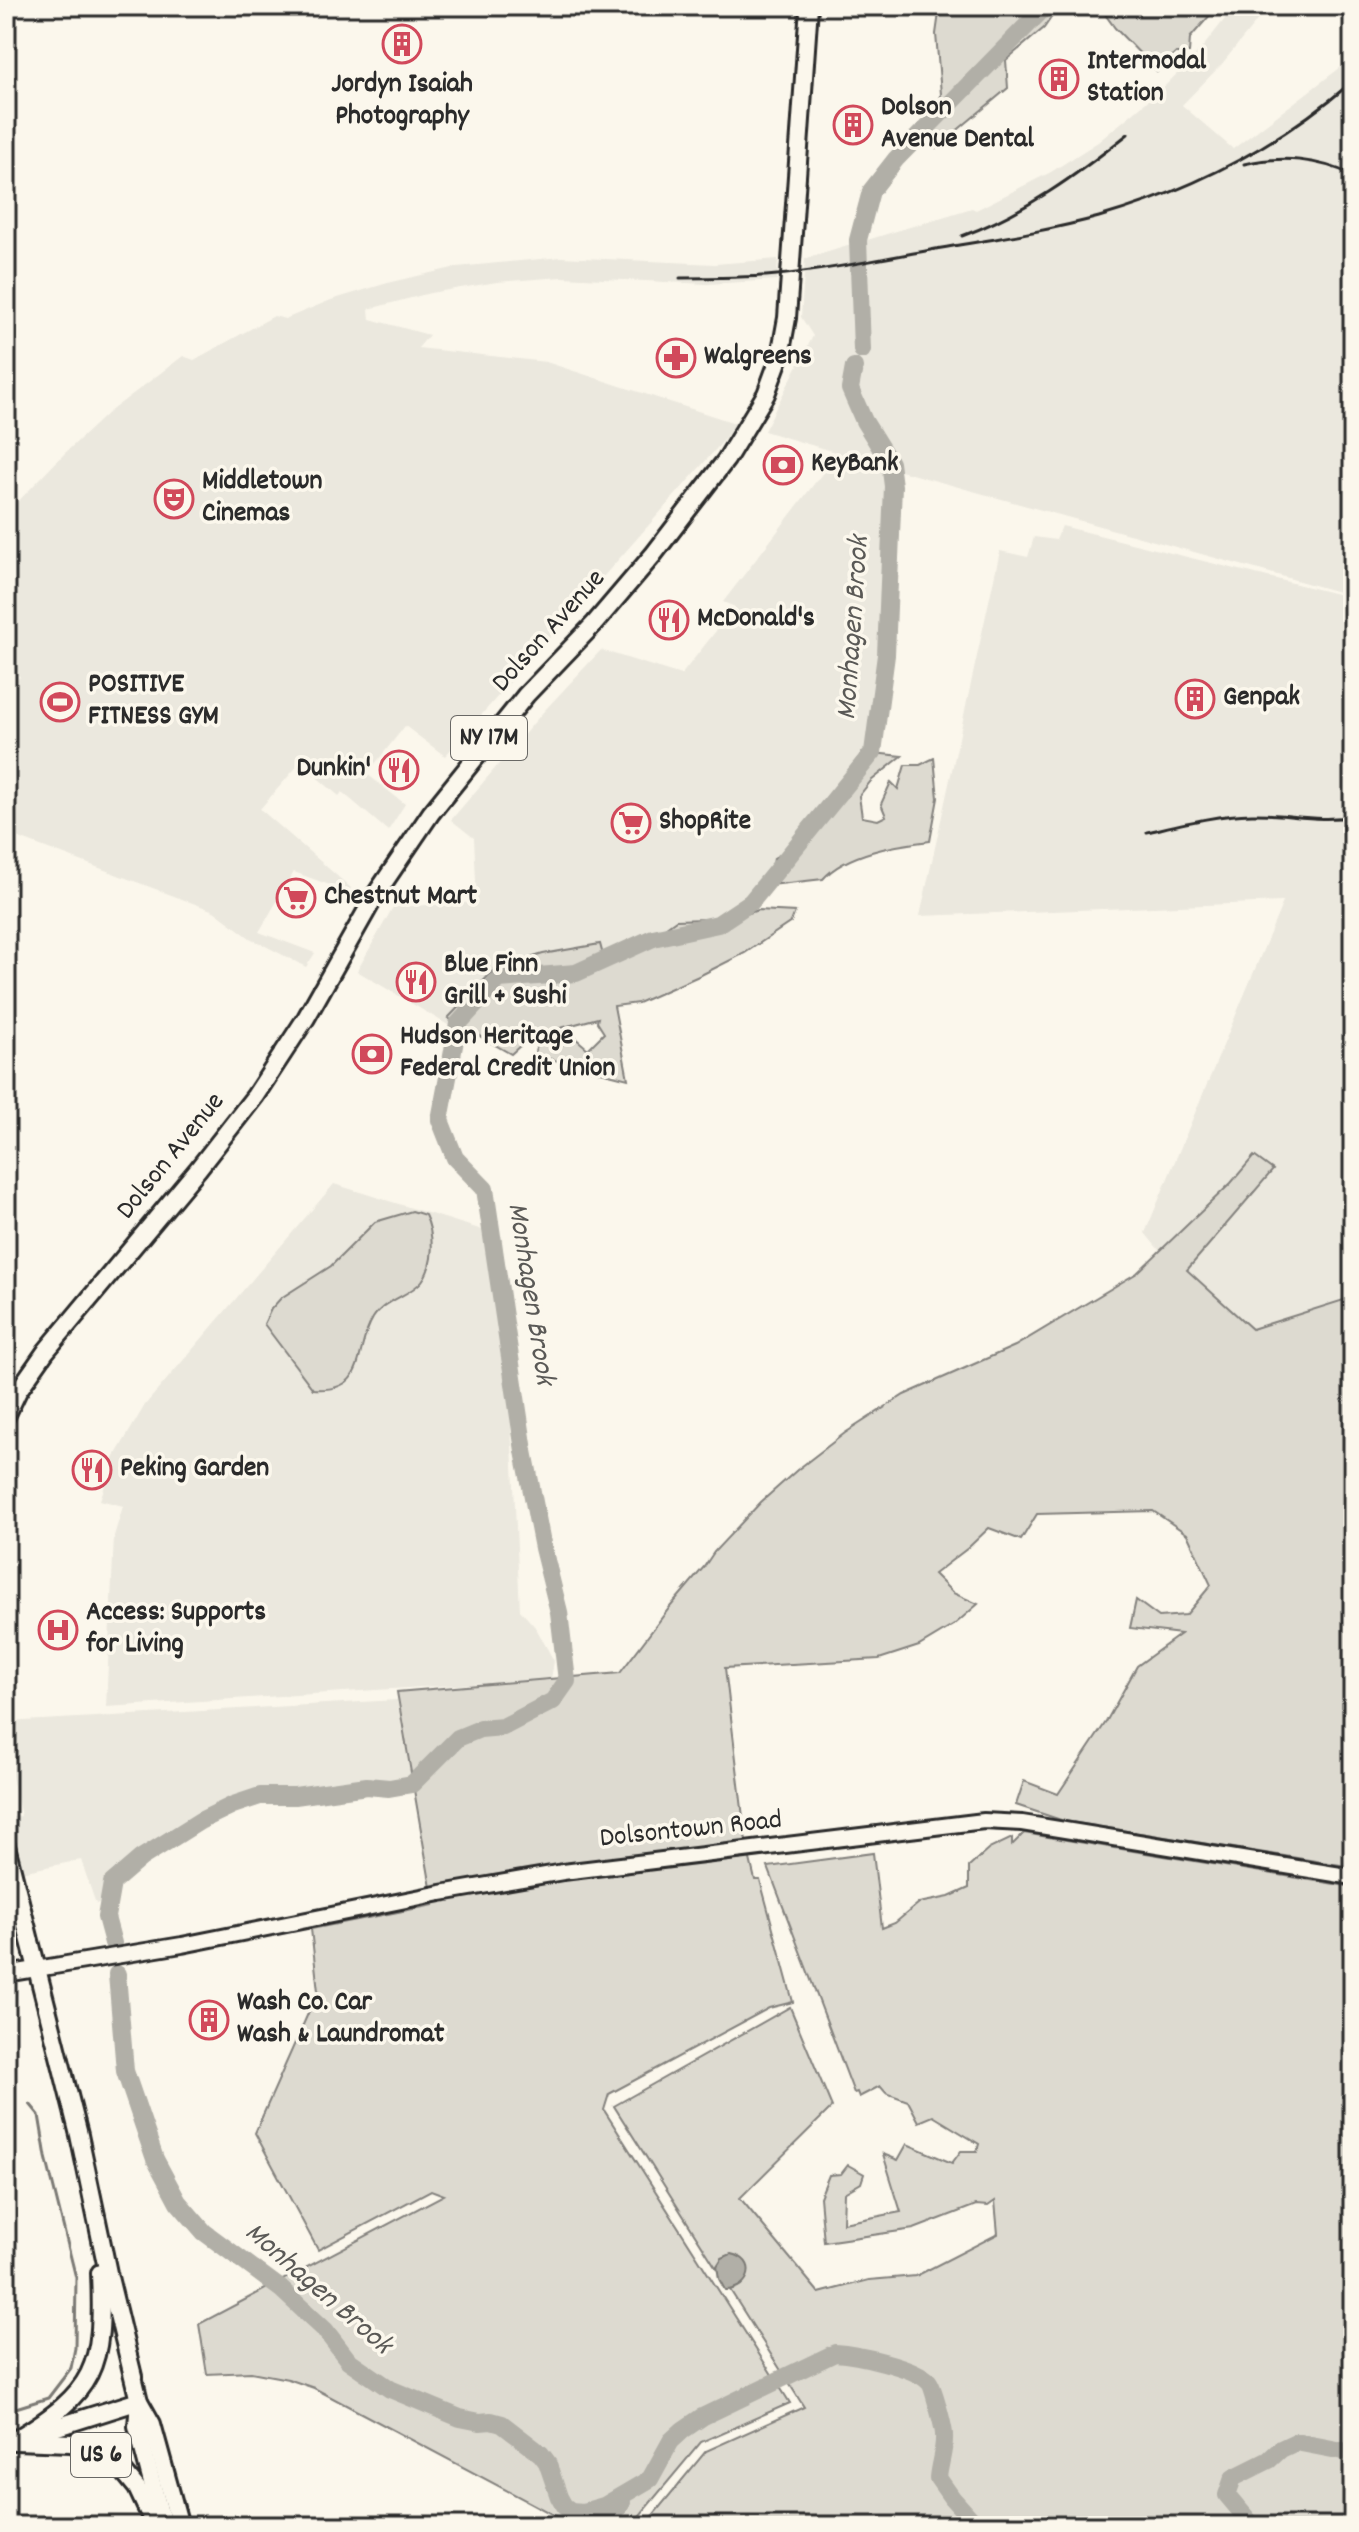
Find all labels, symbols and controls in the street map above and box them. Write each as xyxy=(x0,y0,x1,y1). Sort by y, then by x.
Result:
building icon: Jordyn Isaiah Photography xyxy=(381,23,423,65)
place label: Intermodal Station xyxy=(1087,43,1207,115)
building icon: Intermodal Station xyxy=(1038,58,1080,100)
place label: Jordyn Isaiah Photography xyxy=(331,66,473,138)
place label: Dolson Avenue Dental xyxy=(881,89,1034,161)
building icon: Dolson Avenue Dental xyxy=(832,104,874,146)
pharmacy icon: Walgreens xyxy=(655,337,697,379)
place label: Walgreens xyxy=(704,338,812,378)
bank icon: KeyBank xyxy=(762,444,804,486)
place label: KeyBank xyxy=(811,445,898,485)
place label: Middletown Cinemas xyxy=(202,463,323,535)
theatre icon: Middletown Cinemas xyxy=(153,478,195,520)
water label: Monhagen Brook xyxy=(827,532,883,721)
street label: Dolson Avenue xyxy=(484,561,616,703)
restaurant icon: McDonald's xyxy=(648,599,690,641)
place label: McDonald's xyxy=(697,600,815,640)
place label: POSITIVE FITNESS GYM xyxy=(88,666,219,738)
building icon: Genpak xyxy=(1174,678,1216,720)
place label: Genpak xyxy=(1223,679,1300,719)
sports icon: POSITIVE FITNESS GYM xyxy=(39,681,81,723)
road number: NY 17M xyxy=(451,716,527,760)
restaurant icon: Dunkin' xyxy=(378,749,420,791)
place label: Dunkin' xyxy=(296,750,371,790)
supermarket icon: ShopRite xyxy=(610,802,652,844)
place label: ShopRite xyxy=(659,803,751,843)
supermarket icon: Chestnut Mart xyxy=(275,877,317,919)
place label: Chestnut Mart xyxy=(324,878,478,918)
place label: Blue Finn Grill + Sushi xyxy=(444,946,567,1018)
restaurant icon: Blue Finn Grill + Sushi xyxy=(395,961,437,1003)
place label: Hudson Heritage Federal Credit Union xyxy=(400,1018,615,1090)
bank icon: Hudson Heritage Federal Credit Union xyxy=(351,1033,393,1075)
street label: Dolson Avenue xyxy=(108,1085,236,1229)
water label: Monhagen Brook xyxy=(493,1200,565,1391)
restaurant icon: Peking Garden xyxy=(71,1449,113,1491)
place label: Peking Garden xyxy=(120,1450,269,1490)
place label: Access: Supports for Living xyxy=(85,1594,266,1666)
hospital icon: Access: Supports for Living xyxy=(37,1609,79,1651)
street label: Dolsontown Road xyxy=(598,1802,784,1860)
place label: Wash Co. Car Wash & Laundromat xyxy=(237,1984,445,2056)
building icon: Wash Co. Car Wash & Laundromat xyxy=(188,1999,230,2041)
water label: Monhagen Brook xyxy=(233,2213,403,2368)
road number: US 6 xyxy=(71,2433,131,2477)

